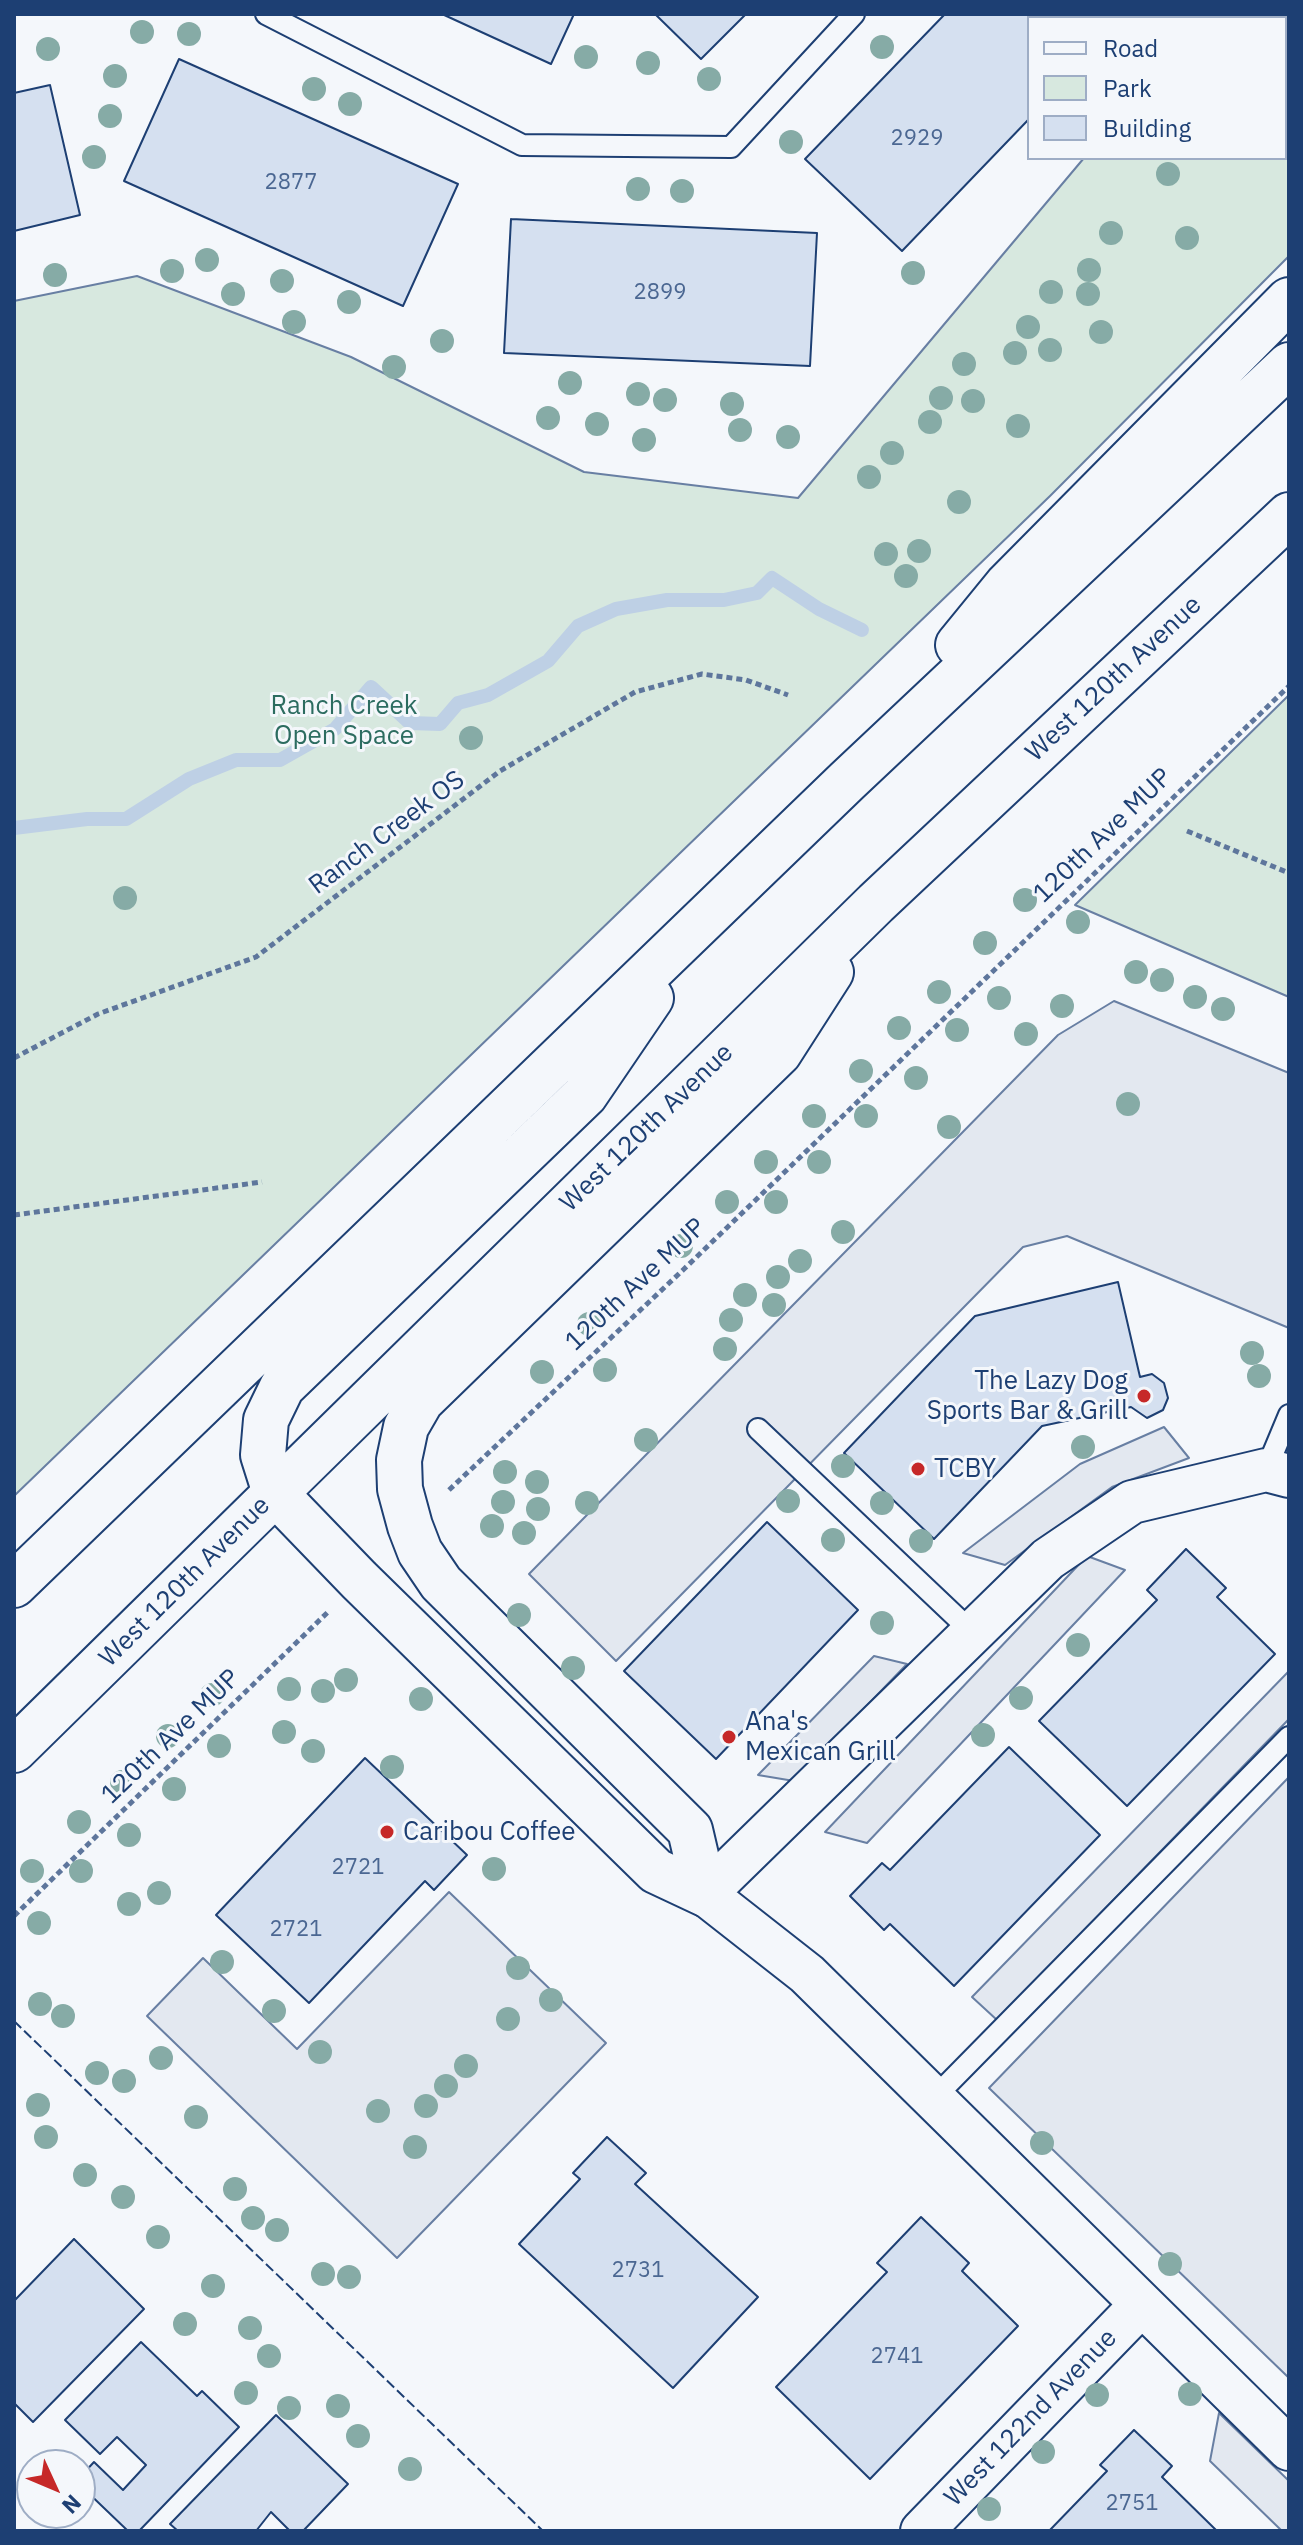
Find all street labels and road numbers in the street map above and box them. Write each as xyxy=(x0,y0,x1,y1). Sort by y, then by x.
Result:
street label: West 120th Avenue xyxy=(1020,590,1208,768)
street label: 120th Ave MUP xyxy=(1027,762,1179,910)
street label: Ranch Creek OS xyxy=(303,764,471,902)
street label: West 120th Avenue xyxy=(554,1037,740,1219)
street label: 120th Ave MUP xyxy=(559,1212,713,1358)
street label: West 120th Avenue xyxy=(93,1490,277,1674)
street label: 120th Ave MUP xyxy=(95,1663,247,1811)
street label: West 122nd Avenue xyxy=(938,2323,1124,2513)

